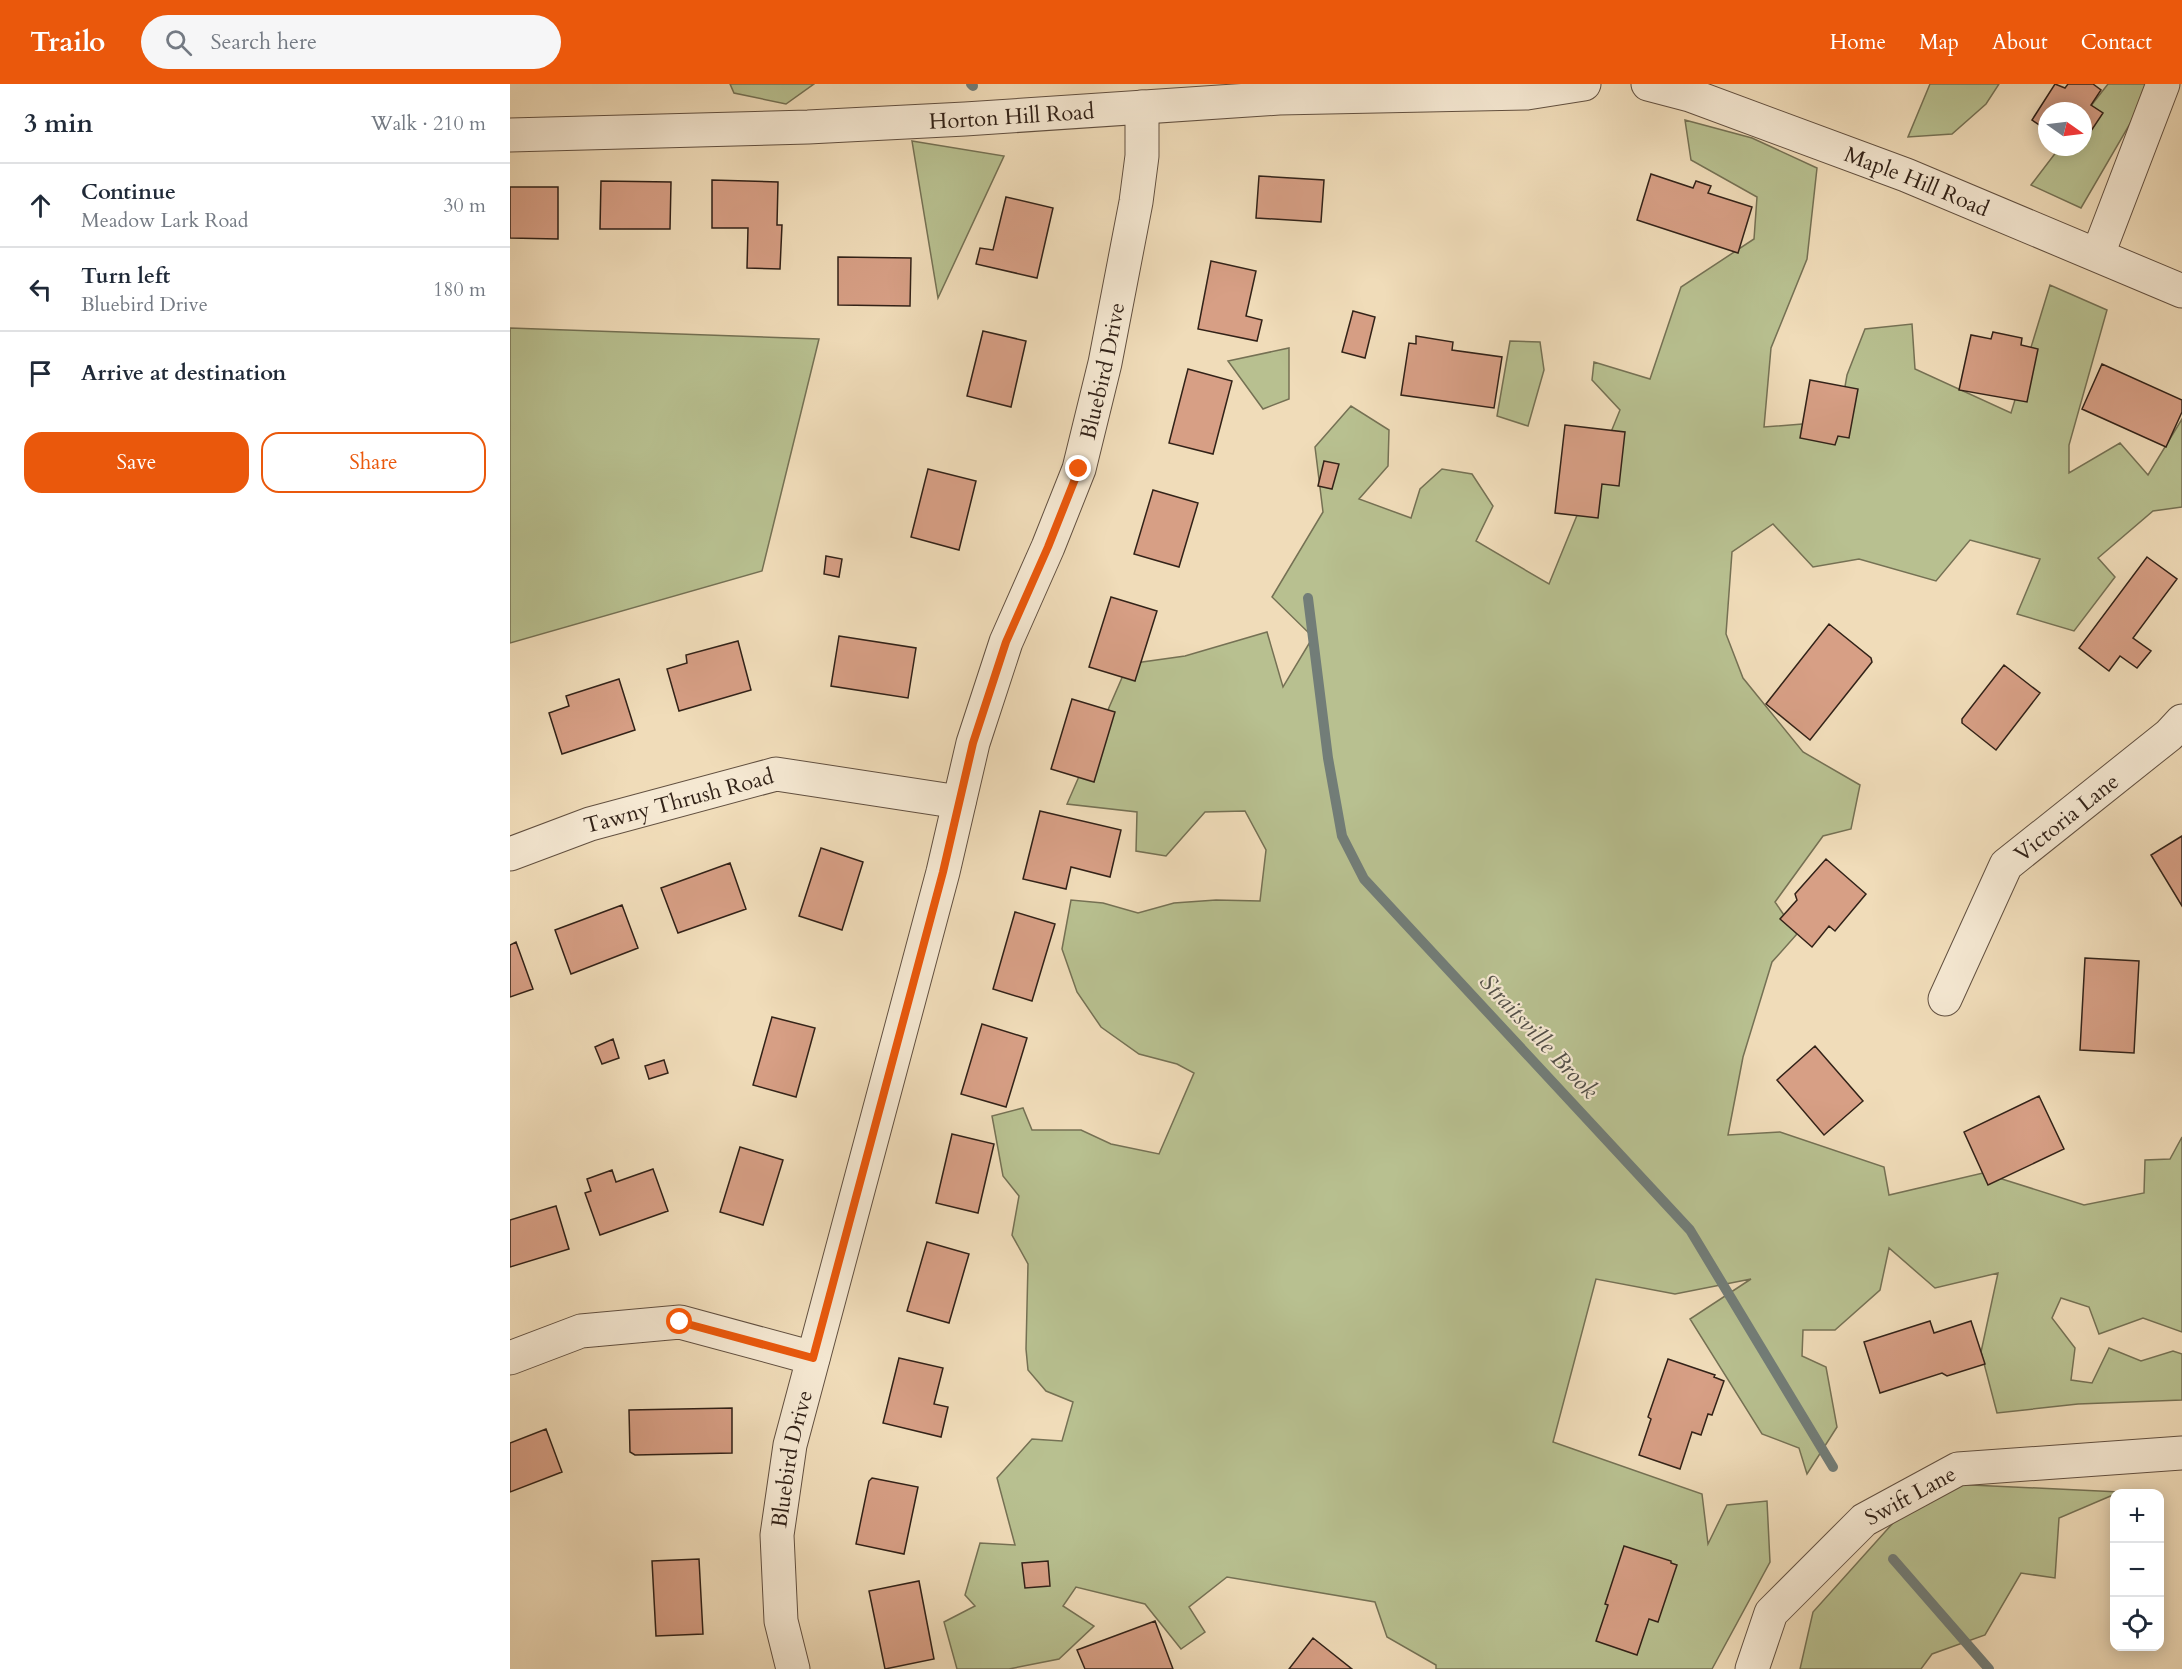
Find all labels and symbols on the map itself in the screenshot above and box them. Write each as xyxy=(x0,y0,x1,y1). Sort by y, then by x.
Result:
street label: Horton Hill Road xyxy=(928,96,1096,137)
north arrow xyxy=(2038,102,2092,156)
street label: Maple Hill Road xyxy=(1840,139,1994,224)
street label: Bluebird Drive xyxy=(1073,300,1132,443)
route end xyxy=(1065,455,1091,481)
street label: Tawny Thrush Road xyxy=(580,761,777,841)
street label: Victoria Lane xyxy=(2008,767,2125,869)
water label: Straitsville Brook xyxy=(1472,966,1606,1106)
route start xyxy=(666,1308,692,1334)
street label: Bluebird Drive xyxy=(764,1387,820,1530)
street label: Swift Lane xyxy=(1859,1459,1961,1533)

